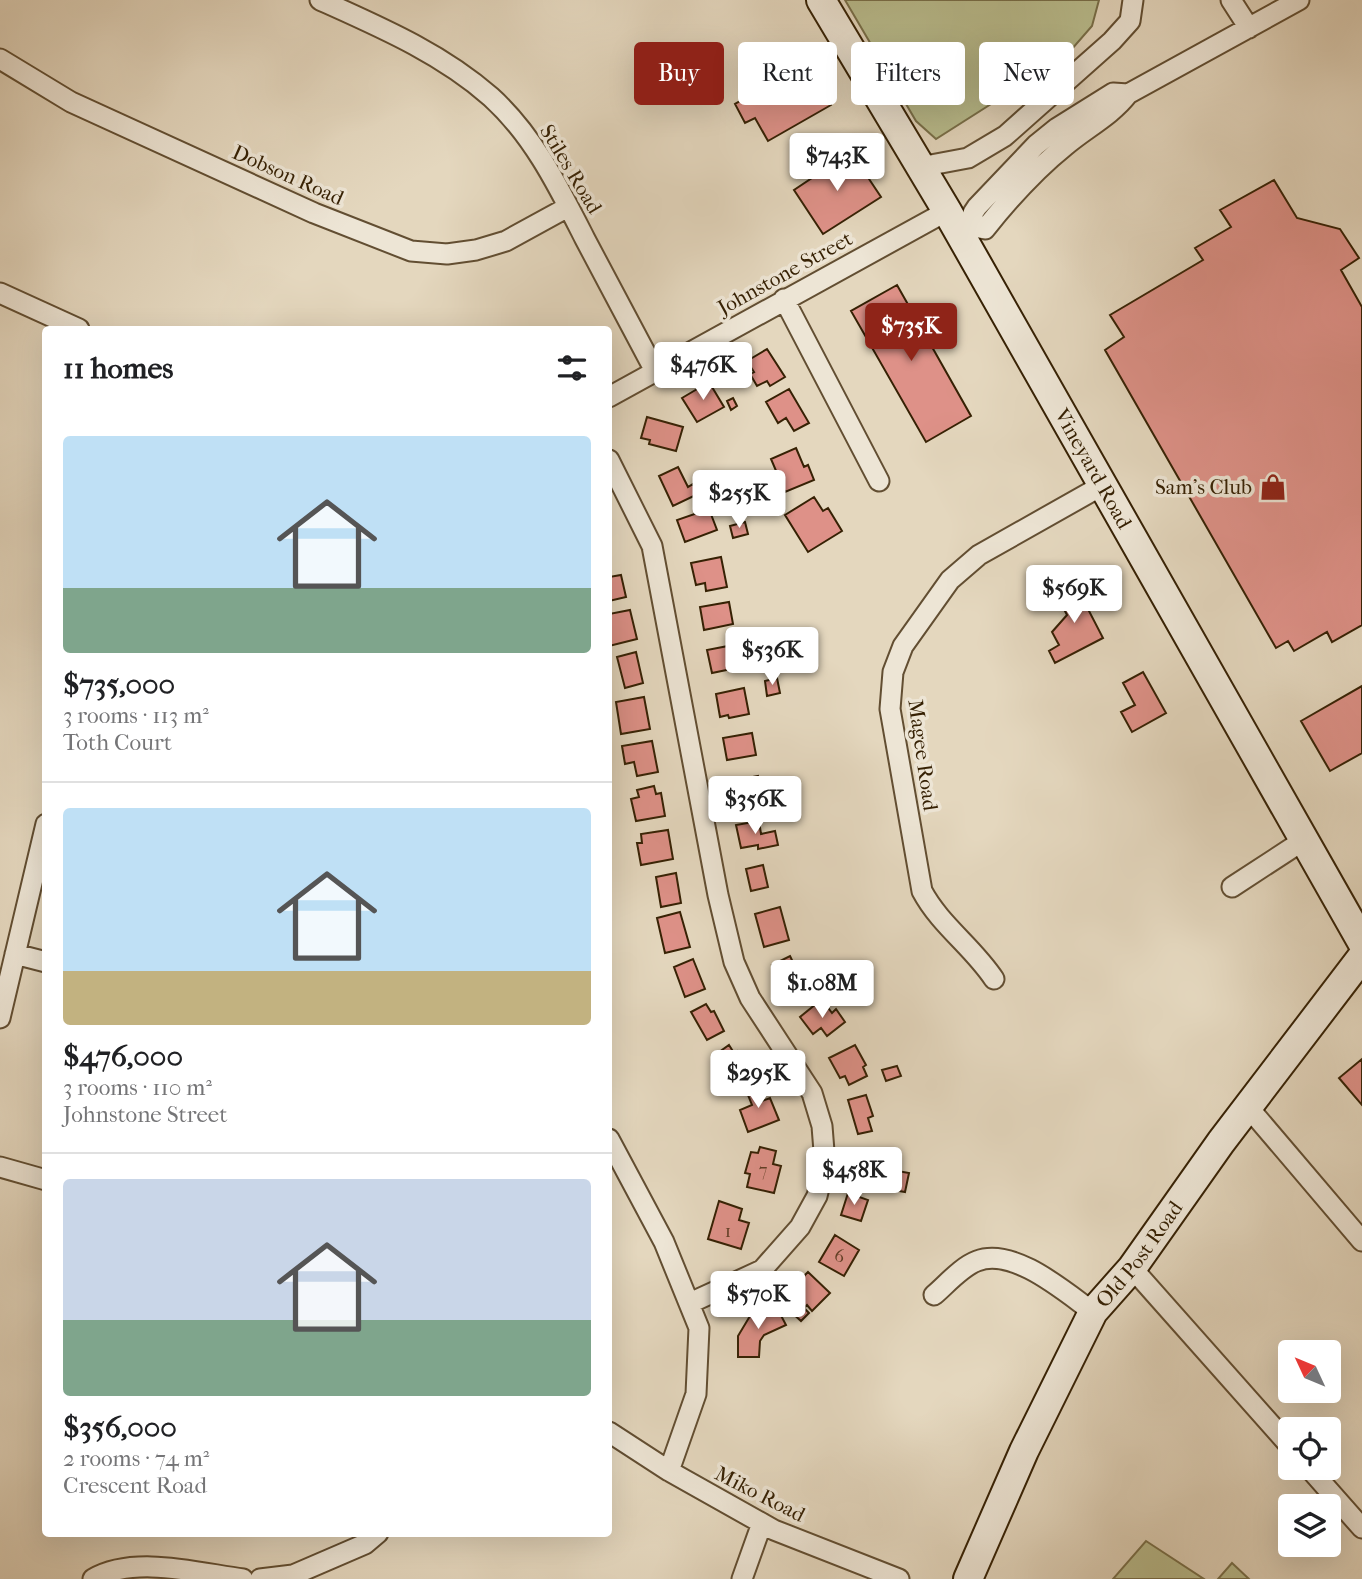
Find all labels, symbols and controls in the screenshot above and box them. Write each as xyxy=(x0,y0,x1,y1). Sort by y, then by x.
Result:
chip: Buy xyxy=(634,42,724,105)
chip: Rent xyxy=(738,42,837,105)
chip: Filters xyxy=(851,42,965,105)
chip: New xyxy=(979,42,1074,105)
street label: Stiles Road xyxy=(535,120,607,218)
pin: $743K xyxy=(788,134,886,193)
street label: Dobson Road xyxy=(229,140,348,210)
text: $743K xyxy=(806,142,868,169)
street label: Johnstone Street xyxy=(712,226,857,321)
pin: $735K xyxy=(862,304,960,363)
text: $735K xyxy=(881,312,941,339)
pin: $476K xyxy=(654,342,752,402)
icon: filters xyxy=(553,349,591,387)
text: 11 homes xyxy=(63,351,173,386)
text: $476K xyxy=(670,351,736,378)
street label: Vineyard Road xyxy=(1049,404,1137,533)
pin: $255K xyxy=(690,470,788,530)
shop icon: Sam's Club xyxy=(1258,472,1288,502)
place label: Sam's Club xyxy=(1155,475,1252,499)
text: $255K xyxy=(709,479,769,506)
icon: home xyxy=(264,481,390,607)
pin: $569K xyxy=(1025,566,1123,625)
text: $569K xyxy=(1042,574,1106,601)
pin: $536K xyxy=(723,628,821,687)
text: $536K xyxy=(741,636,803,663)
text: $735,000 xyxy=(63,667,175,702)
street label: Magee Road xyxy=(903,698,943,813)
text: 3 rooms · 113 m² xyxy=(63,702,209,729)
text: Toth Court xyxy=(63,729,172,756)
pin: $356K xyxy=(706,776,804,836)
text: $356K xyxy=(724,785,786,812)
icon: home xyxy=(264,853,390,979)
pin: $1.08M xyxy=(765,960,879,1020)
text: $1.08M xyxy=(787,969,857,996)
text: $476,000 xyxy=(63,1039,183,1074)
pin: $295K xyxy=(709,1050,807,1110)
text: $295K xyxy=(726,1059,790,1086)
text: 3 rooms · 110 m² xyxy=(63,1074,212,1101)
text: Johnstone Street xyxy=(63,1101,227,1128)
pin: $458K xyxy=(805,1148,903,1207)
text: $458K xyxy=(822,1156,886,1183)
house number: 7 xyxy=(759,1160,768,1181)
street label: Old Post Road xyxy=(1091,1196,1188,1312)
house number: 1 xyxy=(725,1221,731,1242)
icon: home xyxy=(264,1224,390,1350)
house number: 6 xyxy=(834,1246,844,1267)
pin: $570K xyxy=(709,1272,807,1331)
text: $570K xyxy=(726,1280,790,1307)
north arrow xyxy=(1278,1340,1340,1404)
map controls xyxy=(1278,1340,1341,1557)
text: $356,000 xyxy=(63,1410,177,1445)
button: locate xyxy=(1278,1417,1341,1480)
text: 2 rooms · 74 m² xyxy=(63,1445,209,1472)
street label: Miko Road xyxy=(711,1461,810,1527)
text: Crescent Road xyxy=(63,1472,207,1499)
button: layers xyxy=(1278,1494,1341,1557)

